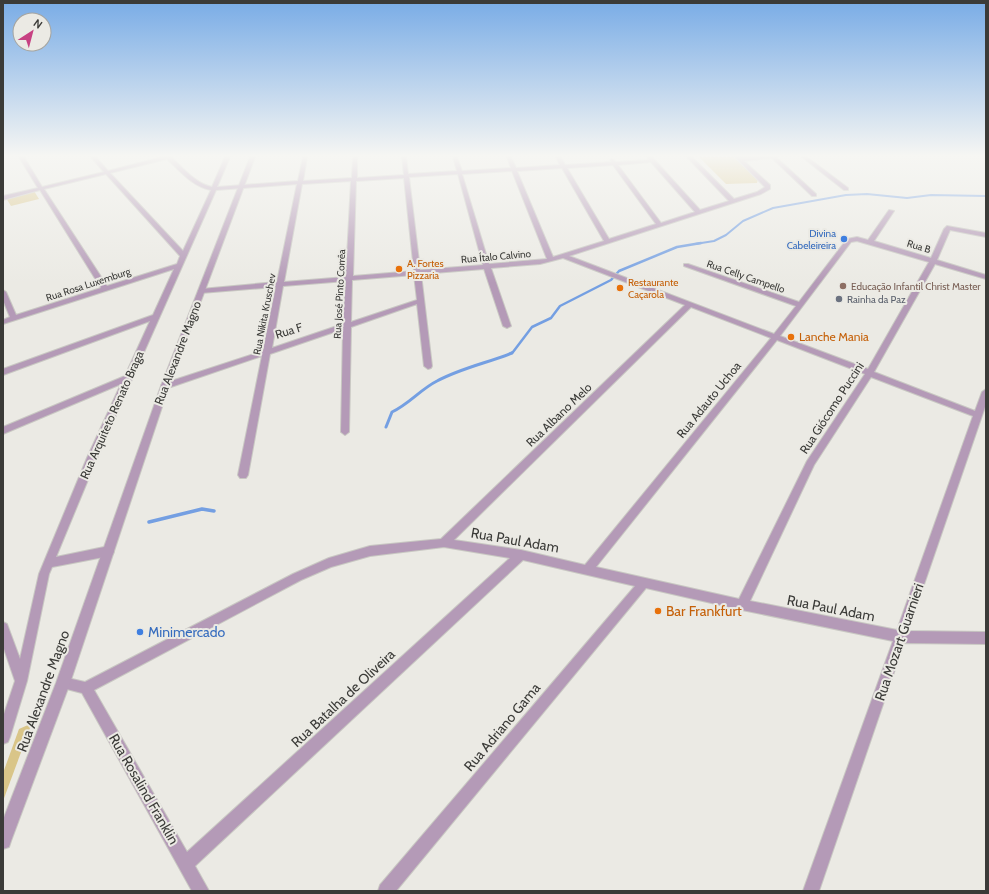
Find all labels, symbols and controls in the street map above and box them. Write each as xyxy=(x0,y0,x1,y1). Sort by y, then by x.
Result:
north arrow xyxy=(12,12,52,52)
text: N xyxy=(31,16,45,32)
place label: Divina Cabeleireira xyxy=(787,227,836,252)
marker: Divina Cabeleireira xyxy=(839,234,849,244)
street label: Rua B xyxy=(905,237,932,256)
street label: Rua Ítalo Calvino xyxy=(460,247,532,266)
street label: Rua José Pinto Corrêa xyxy=(331,249,348,339)
place label: A. Fortes Pizzaria xyxy=(407,257,444,282)
street label: Rua Celly Campello xyxy=(705,257,787,296)
street label: Rua Rosa Luxemburg xyxy=(44,264,133,304)
marker: A. Fortes Pizzaria xyxy=(394,264,404,274)
street label: Rua Nikita Kruschev xyxy=(250,272,279,356)
place label: Restaurante Caçarola xyxy=(628,276,678,301)
place label: Educação Infantil Christ Master xyxy=(851,280,981,293)
marker: Educação Infantil Christ Master xyxy=(838,281,848,291)
marker: Restaurante Caçarola xyxy=(615,283,625,293)
place label: Rainha da Paz xyxy=(847,293,906,306)
marker: Rainha da Paz xyxy=(834,294,844,304)
street label: Rua Alexandre Magno xyxy=(151,298,204,407)
street label: Rua F xyxy=(273,319,305,342)
place label: Lanche Mania xyxy=(799,329,869,344)
marker: Lanche Mania xyxy=(786,332,796,342)
street label: Rua Arquiteto Renato Braga xyxy=(76,348,147,481)
street label: Rua Adauto Uchoa xyxy=(673,358,744,441)
street label: Rua Giócomo Puccini xyxy=(796,359,867,456)
street label: Rua Albano Melo xyxy=(523,379,595,450)
street label: Rua Paul Adam xyxy=(470,523,560,557)
street label: Rua Mozart Guarnieri xyxy=(870,581,928,703)
street label: Rua Paul Adam xyxy=(786,591,876,625)
place label: Bar Frankfurt xyxy=(666,602,742,620)
marker: Bar Frankfurt xyxy=(653,606,663,616)
place label: Minimercado xyxy=(148,623,226,641)
street label: Rua Alexandre Magno xyxy=(13,627,73,754)
marker: Minimercado xyxy=(135,627,145,637)
street label: Rua Batalha de Oliveira xyxy=(287,645,399,751)
street label: Rua Adriano Gama xyxy=(460,679,544,775)
street label: Rua Rosalind Franklin xyxy=(105,730,183,848)

